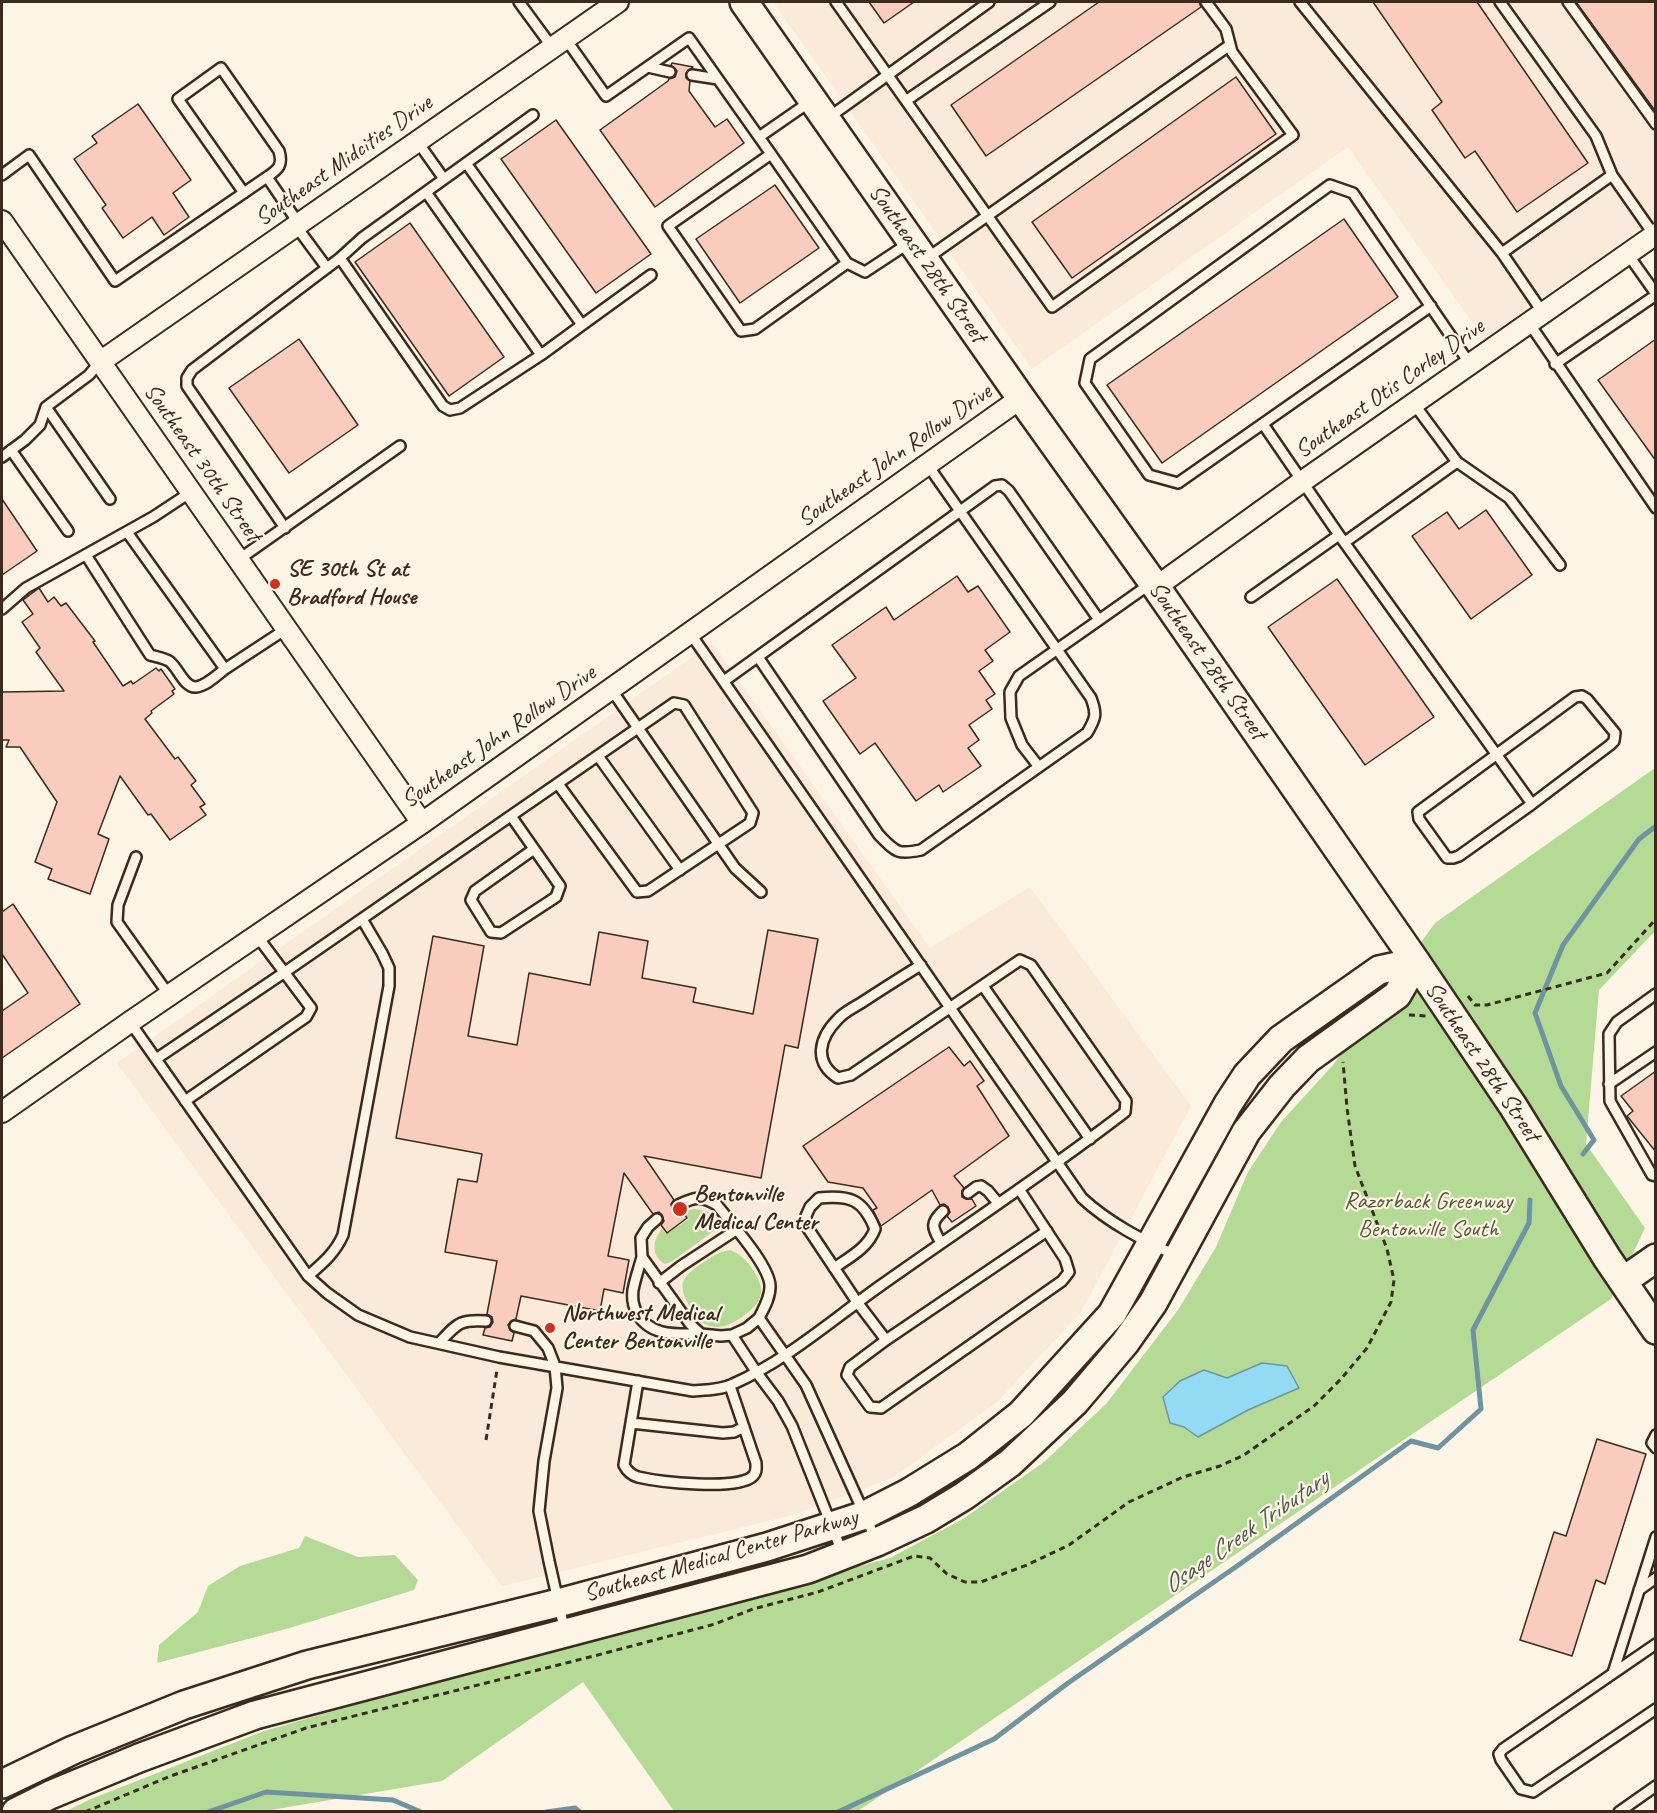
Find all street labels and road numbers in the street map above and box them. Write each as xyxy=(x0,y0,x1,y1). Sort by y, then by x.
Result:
street label: Southeast Midcities Drive xyxy=(250,89,438,233)
street label: Southeast 28th Street xyxy=(862,179,992,349)
street label: Southeast Otis Corley Drive xyxy=(1290,313,1490,465)
street label: Southeast 30th Street xyxy=(137,378,267,548)
street label: Southeast John Rollow Drive xyxy=(792,378,998,534)
street label: Southeast 28th Street xyxy=(1142,576,1272,746)
street label: Southeast John Rollow Drive xyxy=(396,659,602,815)
street label: Southeast 28th Street xyxy=(1418,977,1546,1147)
street label: Southeast Medical Center Parkway xyxy=(581,1503,861,1609)

